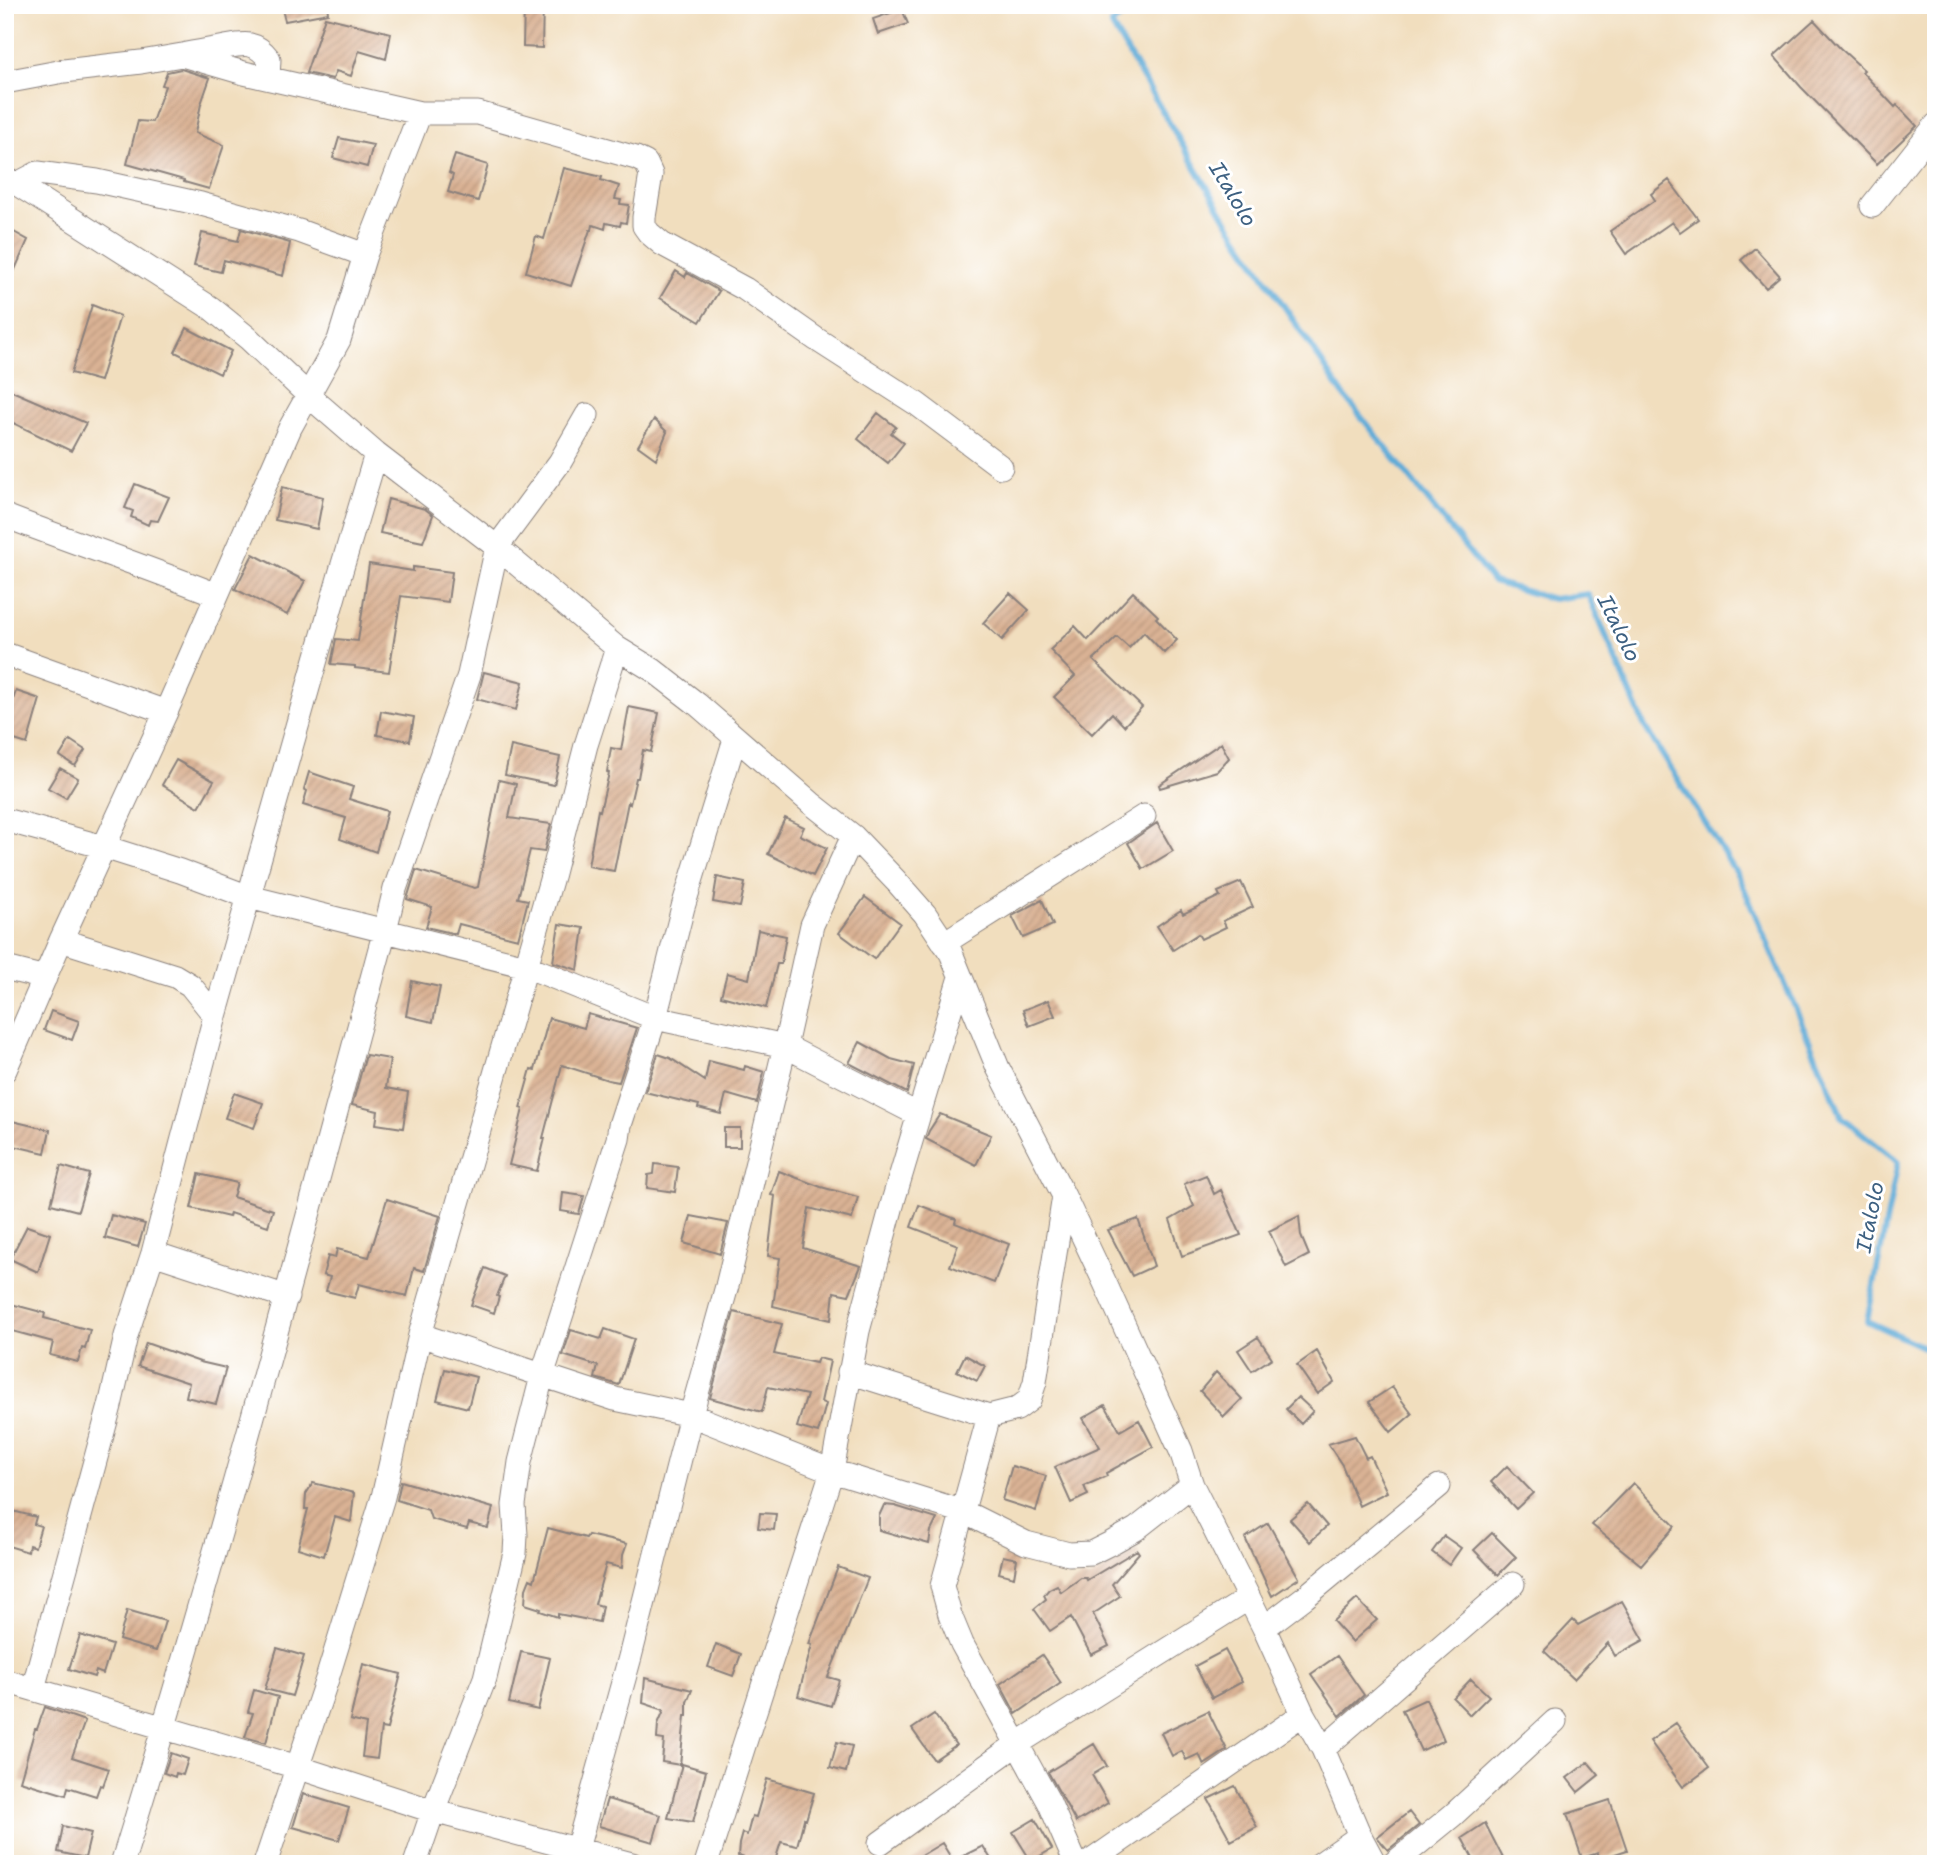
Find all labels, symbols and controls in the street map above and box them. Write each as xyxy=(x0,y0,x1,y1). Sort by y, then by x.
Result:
water label: Italolo xyxy=(1202,155,1263,232)
water label: Italolo xyxy=(1590,589,1647,666)
water label: Italolo xyxy=(1849,1179,1891,1256)

